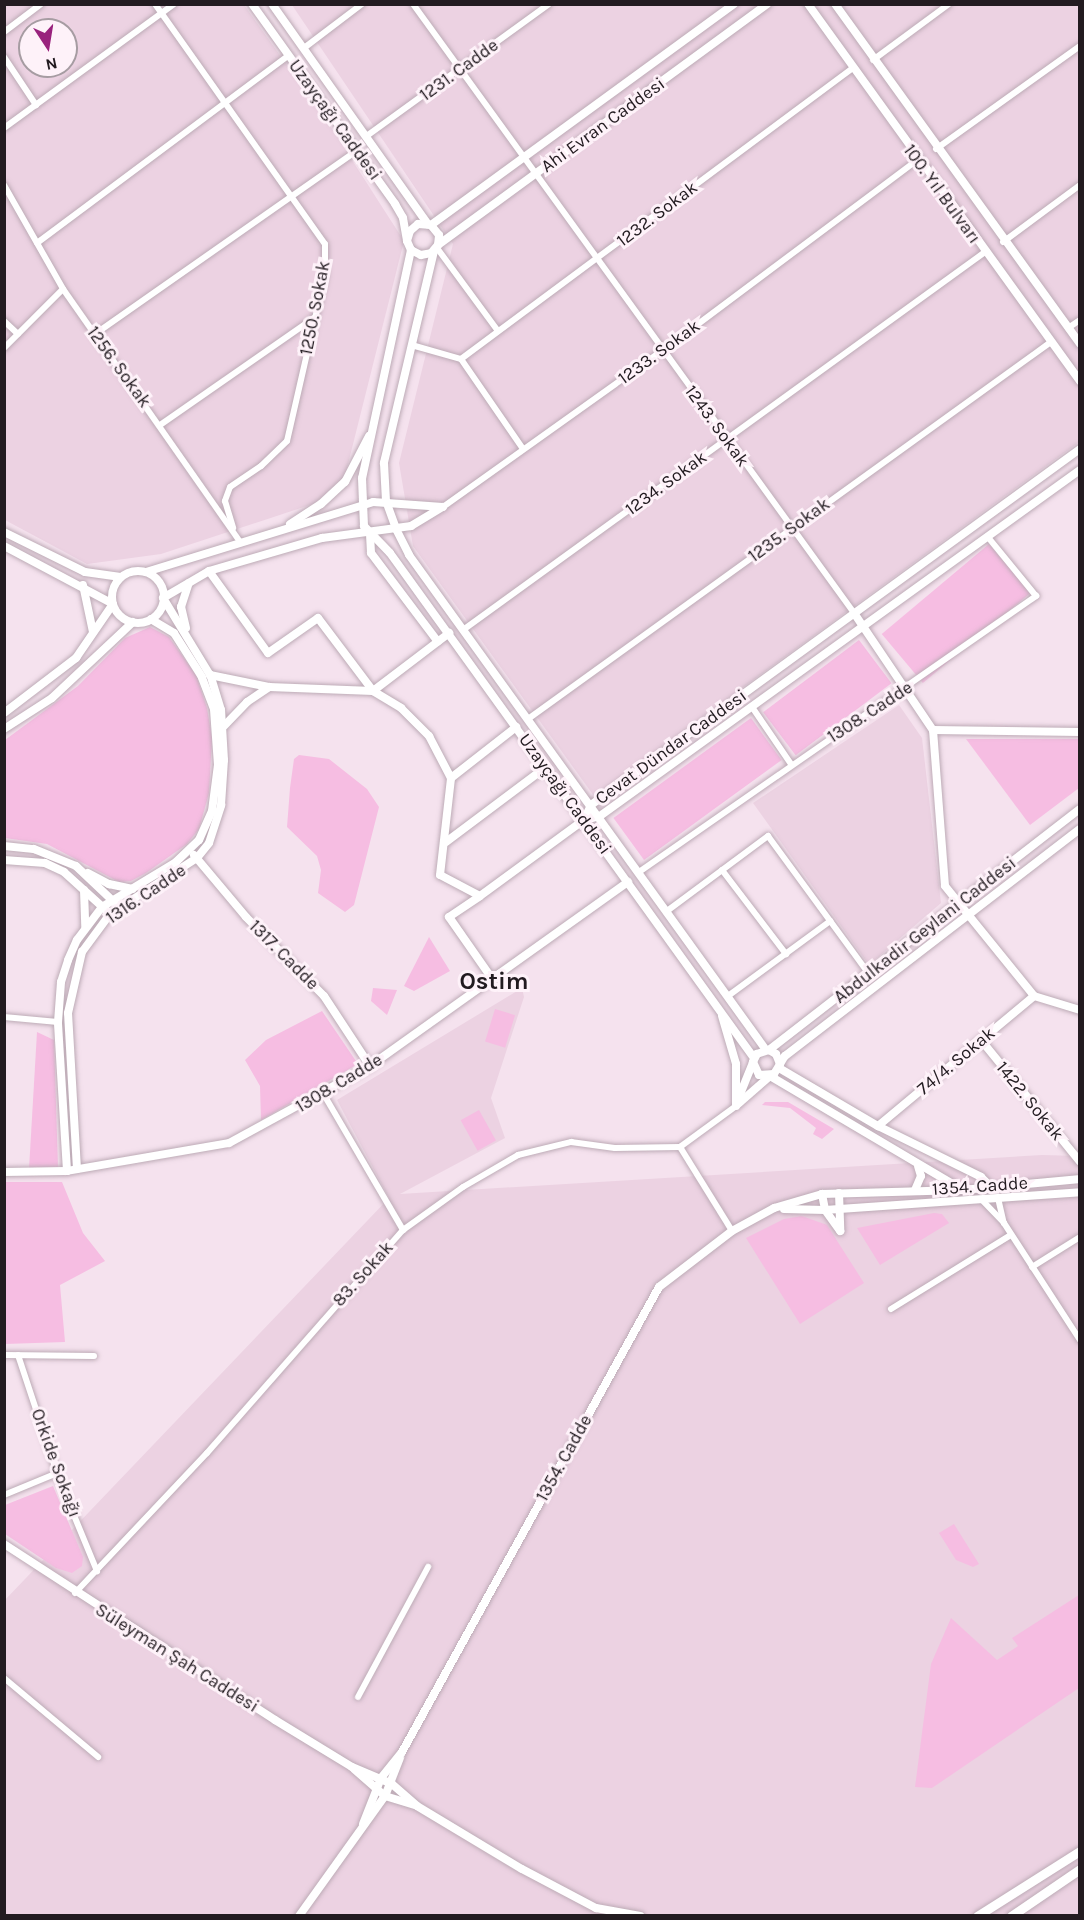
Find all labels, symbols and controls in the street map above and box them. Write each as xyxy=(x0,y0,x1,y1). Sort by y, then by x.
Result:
north arrow xyxy=(18,18,78,78)
street label: 1231. Cadde xyxy=(415,34,503,106)
text: N xyxy=(44,54,59,75)
street label: Uzayçağı Caddesi xyxy=(284,55,386,185)
street label: Ahi Evran Caddesi xyxy=(537,73,669,177)
street label: 100. Yıl Bulvarı xyxy=(899,140,985,248)
street label: 1232. Sokak xyxy=(612,177,702,251)
street label: 1250. Sokak xyxy=(295,259,335,357)
street label: 1233. Sokak xyxy=(614,315,704,389)
street label: 1256. Sokak xyxy=(82,322,156,412)
street label: 1243. Sokak xyxy=(680,381,754,471)
street label: 1234. Sokak xyxy=(621,446,711,520)
street label: 1235. Sokak xyxy=(744,493,834,567)
street label: 1308. Cadde xyxy=(823,676,917,748)
street label: Cevat Dündar Caddesi xyxy=(591,685,751,809)
street label: Uzayçağı Caddesi xyxy=(514,729,616,859)
street label: Abdulkadir Geylani Caddesi xyxy=(830,852,1020,1008)
street label: 1316. Cadde xyxy=(102,859,190,929)
street label: 1317. Cadde xyxy=(245,916,323,994)
district label: Ostim xyxy=(459,968,529,996)
street label: 74/4. Sokak xyxy=(913,1022,999,1100)
street label: 1308. Cadde xyxy=(292,1049,386,1117)
street label: 1422. Sokak xyxy=(992,1057,1068,1145)
street label: 1354. Cadde xyxy=(931,1172,1029,1200)
street label: 83. Sokak xyxy=(328,1237,398,1311)
street label: Orkide Sokağı xyxy=(26,1406,86,1520)
street label: 1354. Cadde xyxy=(531,1411,597,1505)
street label: Süleyman Şah Caddesi xyxy=(91,1599,263,1717)

